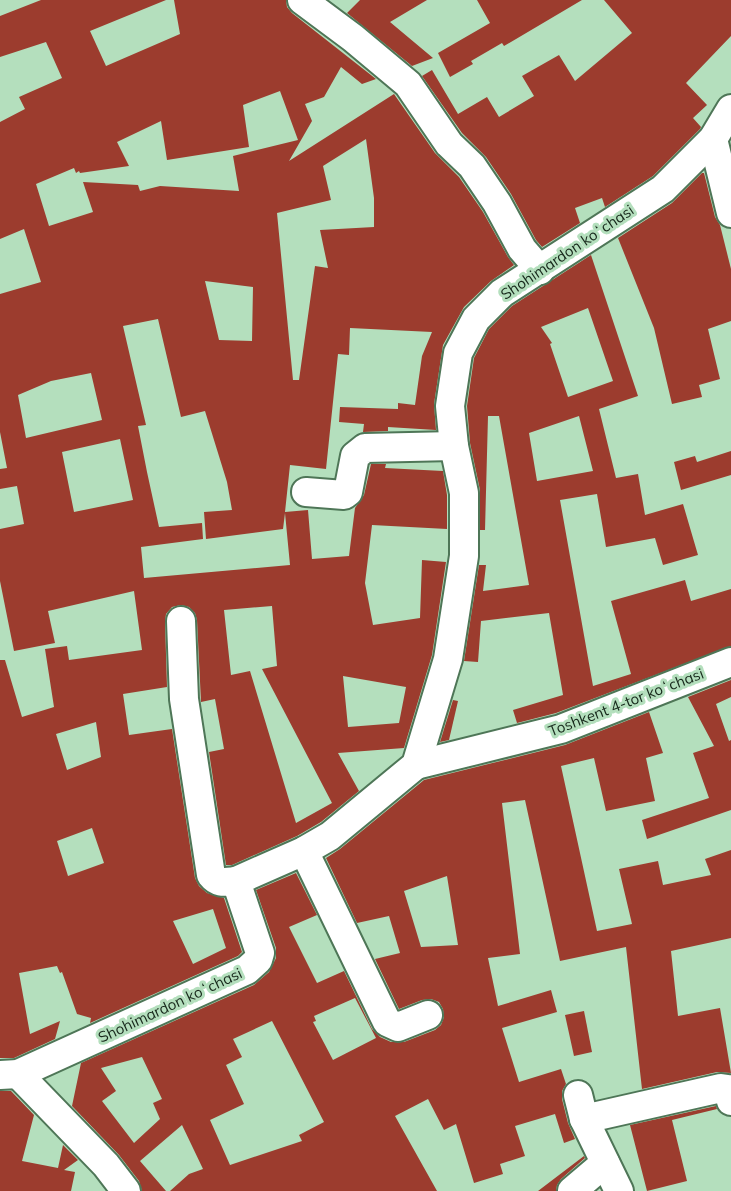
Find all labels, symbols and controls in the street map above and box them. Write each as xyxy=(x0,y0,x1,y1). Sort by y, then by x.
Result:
street label: Shohimardon koʻchasi xyxy=(497,200,637,304)
street label: Toshkent 4-tor koʻchasi xyxy=(546,664,706,740)
street label: Shohimardon koʻchasi xyxy=(95,963,245,1047)

